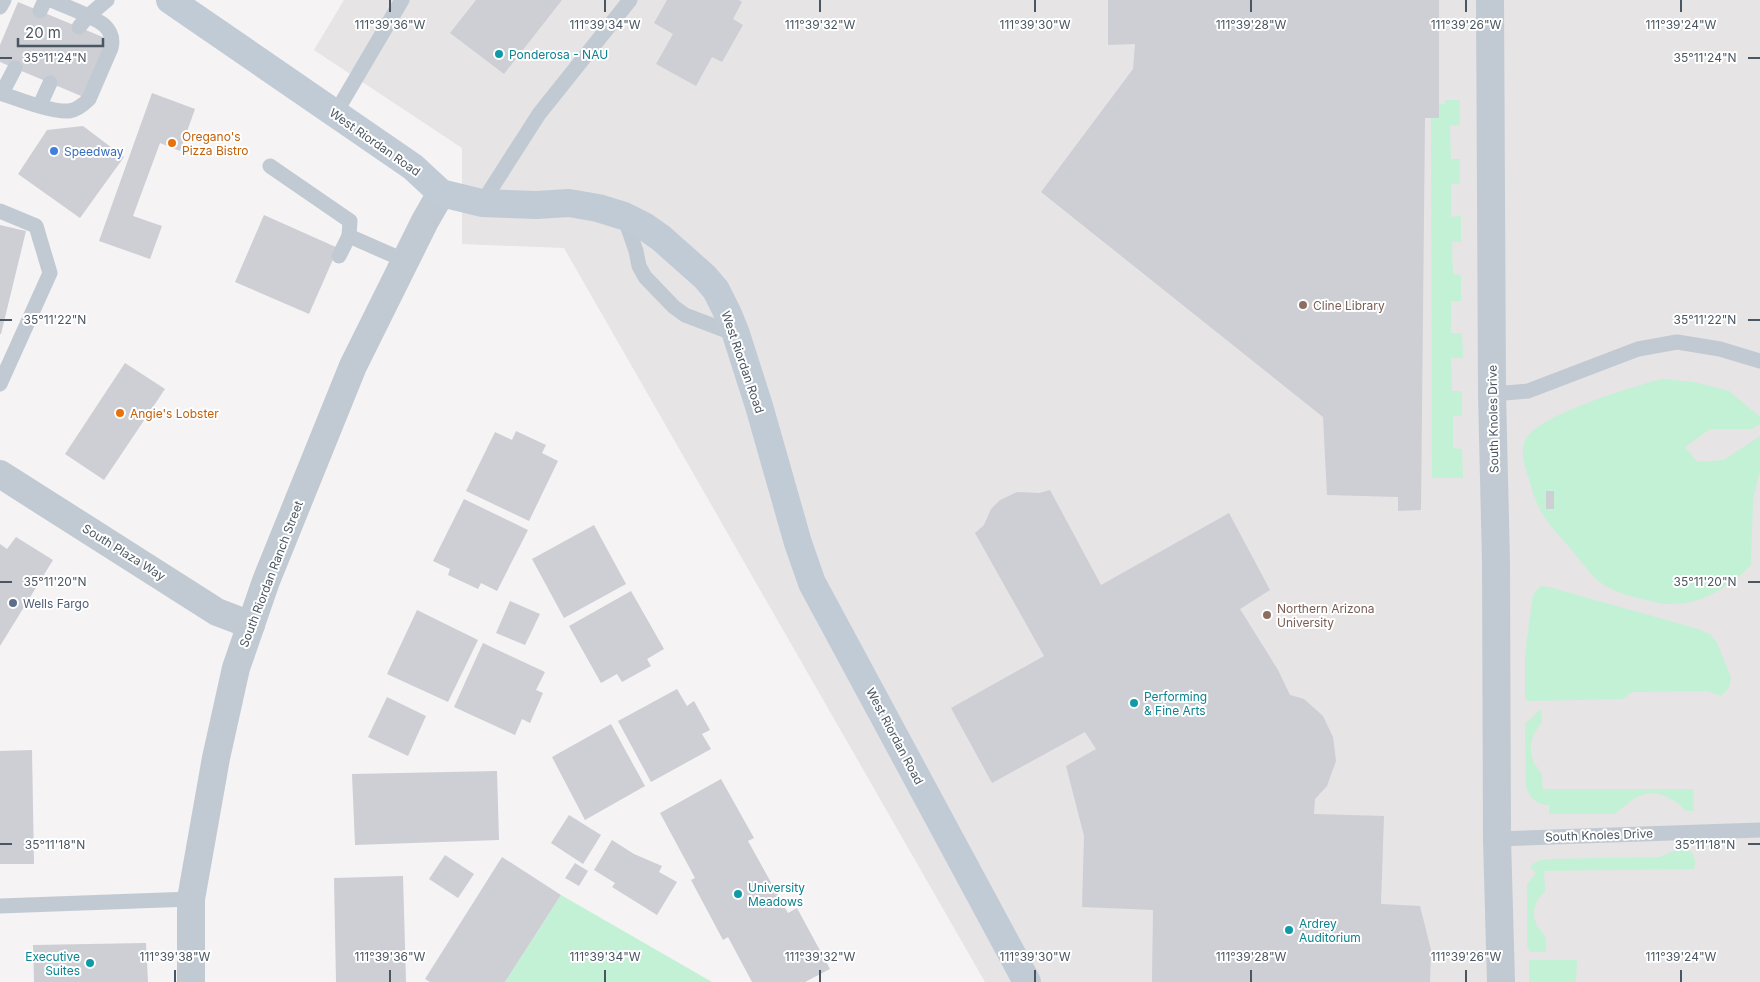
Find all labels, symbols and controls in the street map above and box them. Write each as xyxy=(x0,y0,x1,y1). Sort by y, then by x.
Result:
scale bar xyxy=(18,15,102,47)
text: 111°39'36"W xyxy=(355,17,426,32)
text: 111°39'34"W xyxy=(569,17,641,32)
text: 111°39'32"W xyxy=(785,17,856,32)
text: 111°39'30"W xyxy=(1000,17,1071,32)
text: 111°39'28"W xyxy=(1216,17,1287,32)
text: 111°39'26"W xyxy=(1431,17,1502,32)
text: 111°39'24"W xyxy=(1646,17,1717,32)
text: 20 m xyxy=(25,23,61,42)
place label: Ponderosa - NAU xyxy=(509,47,608,62)
marker: Ponderosa - NAU xyxy=(493,48,505,60)
text: 35°11'24"N xyxy=(23,50,87,65)
text: 35°11'24"N xyxy=(1673,50,1737,65)
street label: West Riordan Road xyxy=(327,105,423,179)
place label: Oregano's Pizza Bistro xyxy=(182,129,248,158)
marker: Oregano's Pizza Bistro xyxy=(166,137,178,149)
place label: Speedway xyxy=(64,144,124,159)
marker: Speedway xyxy=(48,145,60,157)
place label: Cline Library xyxy=(1313,298,1385,313)
marker: Cline Library xyxy=(1297,299,1309,311)
street label: West Riordan Road xyxy=(718,309,768,415)
text: 35°11'22"N xyxy=(24,312,86,327)
text: 35°11'22"N xyxy=(1674,312,1736,327)
street label: South Knoles Drive xyxy=(1485,365,1501,473)
place label: Angie's Lobster xyxy=(130,406,219,421)
marker: Angie's Lobster xyxy=(114,407,126,419)
street label: South Riordan Ranch Street xyxy=(236,499,306,649)
street label: South Plaza Way xyxy=(80,520,168,584)
text: 35°11'20"N xyxy=(23,574,87,589)
text: 35°11'20"N xyxy=(1673,574,1737,589)
place label: Wells Fargo xyxy=(23,596,89,611)
marker: Wells Fargo xyxy=(7,597,19,609)
place label: Northern Arizona University xyxy=(1277,601,1375,630)
marker: Northern Arizona University xyxy=(1261,609,1273,621)
street label: West Riordan Road xyxy=(863,685,927,787)
place label: Performing & Fine Arts xyxy=(1144,689,1207,718)
marker: Performing & Fine Arts xyxy=(1128,697,1140,709)
street label: South Knoles Drive xyxy=(1545,826,1653,844)
text: 35°11'18"N xyxy=(25,837,85,852)
text: 35°11'18"N xyxy=(1675,837,1735,852)
place label: University Meadows xyxy=(748,880,805,909)
marker: University Meadows xyxy=(732,888,744,900)
place label: Ardrey Auditorium xyxy=(1299,916,1361,945)
marker: Ardrey Auditorium xyxy=(1283,924,1295,936)
place label: Executive Suites xyxy=(25,949,80,978)
text: 111°39'38"W xyxy=(140,949,211,964)
text: 111°39'36"W xyxy=(355,949,426,964)
text: 111°39'34"W xyxy=(569,949,641,964)
text: 111°39'32"W xyxy=(785,949,856,964)
text: 111°39'30"W xyxy=(1000,949,1071,964)
text: 111°39'28"W xyxy=(1216,949,1287,964)
text: 111°39'26"W xyxy=(1431,949,1502,964)
text: 111°39'24"W xyxy=(1646,949,1717,964)
marker: Executive Suites xyxy=(84,957,96,969)

